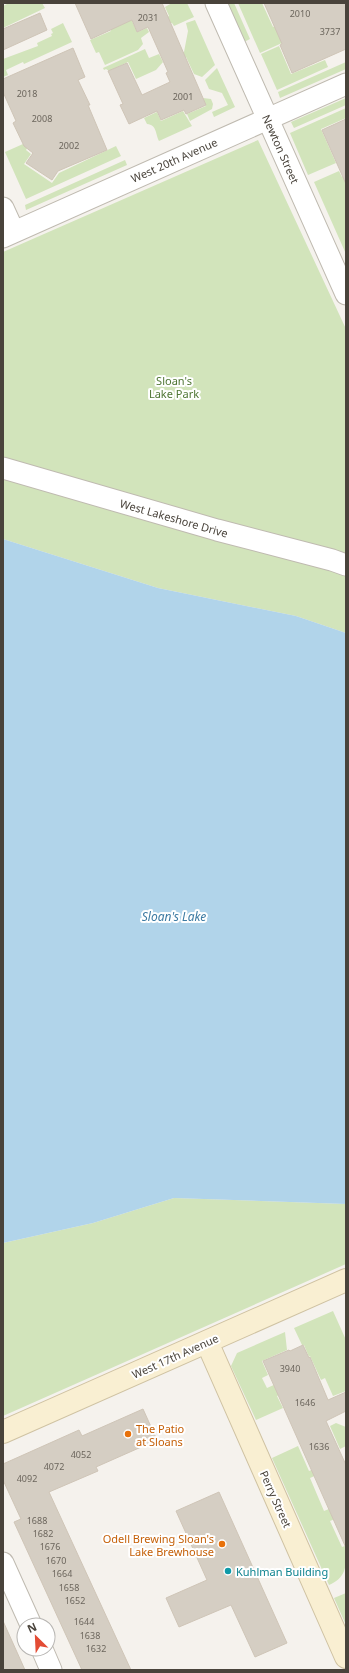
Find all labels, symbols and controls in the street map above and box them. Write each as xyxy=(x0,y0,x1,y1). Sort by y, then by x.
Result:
house number: 2010 xyxy=(290,7,310,20)
house number: 2031 xyxy=(138,11,158,24)
house number: 3737 xyxy=(320,25,340,38)
house number: 2018 xyxy=(17,87,37,100)
house number: 2001 xyxy=(173,90,193,103)
house number: 2008 xyxy=(32,112,52,125)
street label: Newton Street xyxy=(259,112,303,186)
street label: West 20th Avenue xyxy=(128,134,220,186)
house number: 2002 xyxy=(59,139,79,152)
park label: Sloan's Lake Park xyxy=(149,373,199,401)
street label: West Lakeshore Drive xyxy=(118,495,230,541)
water label: Sloan's Lake xyxy=(142,908,206,925)
street label: West 17th Avenue xyxy=(129,1330,221,1382)
house number: 3940 xyxy=(280,1362,300,1375)
house number: 1646 xyxy=(295,1396,315,1409)
place label: The Patio at Sloans xyxy=(136,1421,185,1449)
marker: The Patio at Sloans xyxy=(123,1429,133,1439)
house number: 1636 xyxy=(309,1440,329,1453)
house number: 4052 xyxy=(71,1448,91,1461)
house number: 4072 xyxy=(44,1460,64,1473)
street label: Perry Street xyxy=(257,1468,295,1530)
house number: 4092 xyxy=(17,1472,37,1485)
house number: 1688 xyxy=(27,1514,47,1527)
house number: 1682 xyxy=(33,1527,53,1540)
place label: Odell Brewing Sloan's Lake Brewhouse xyxy=(103,1531,214,1559)
marker: Odell Brewing Sloan's Lake Brewhouse xyxy=(217,1539,227,1549)
house number: 1676 xyxy=(40,1540,60,1553)
house number: 1670 xyxy=(46,1554,66,1567)
place label: Kuhlman Building xyxy=(236,1564,328,1579)
marker: Kuhlman Building xyxy=(223,1566,233,1576)
house number: 1664 xyxy=(52,1567,72,1580)
house number: 1658 xyxy=(59,1581,79,1594)
house number: 1652 xyxy=(65,1594,85,1607)
house number: 1644 xyxy=(74,1615,94,1628)
north arrow xyxy=(16,1617,56,1657)
text: N xyxy=(25,1619,39,1636)
house number: 1638 xyxy=(80,1629,100,1642)
house number: 1632 xyxy=(86,1642,106,1655)

